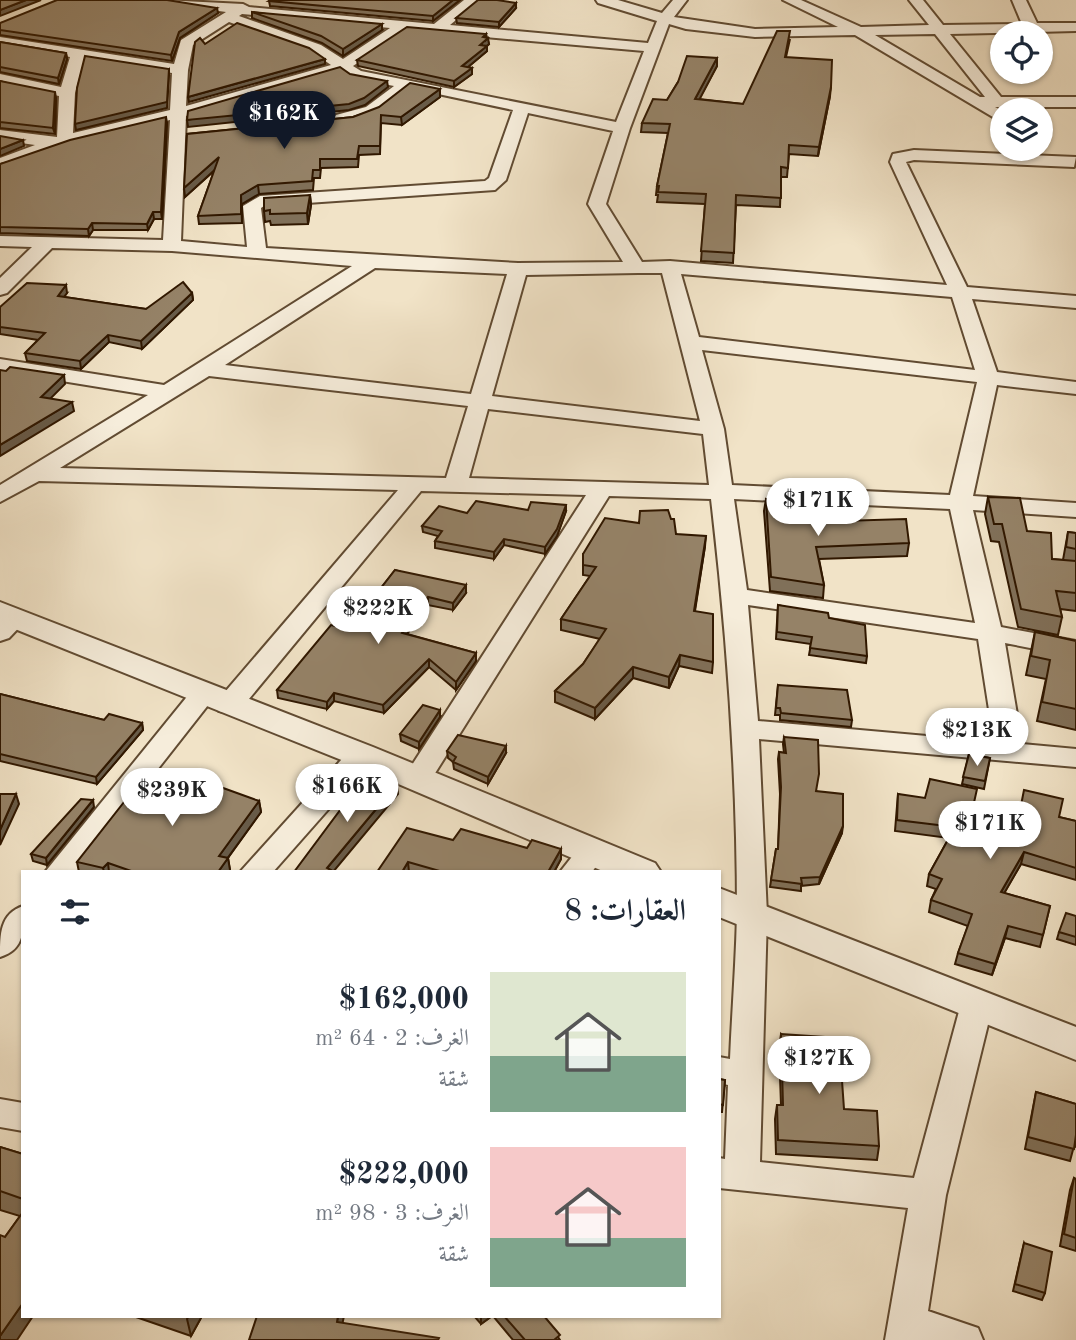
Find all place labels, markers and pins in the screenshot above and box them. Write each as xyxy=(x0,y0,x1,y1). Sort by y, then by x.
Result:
pin: $162K xyxy=(235,92,333,151)
pin: $171K xyxy=(769,478,867,538)
pin: $222K xyxy=(329,586,427,646)
pin: $213K xyxy=(928,708,1026,768)
pin: $166K xyxy=(298,764,396,824)
pin: $239K xyxy=(123,768,221,828)
pin: $171K xyxy=(941,802,1039,861)
pin: $127K xyxy=(770,1036,868,1096)

